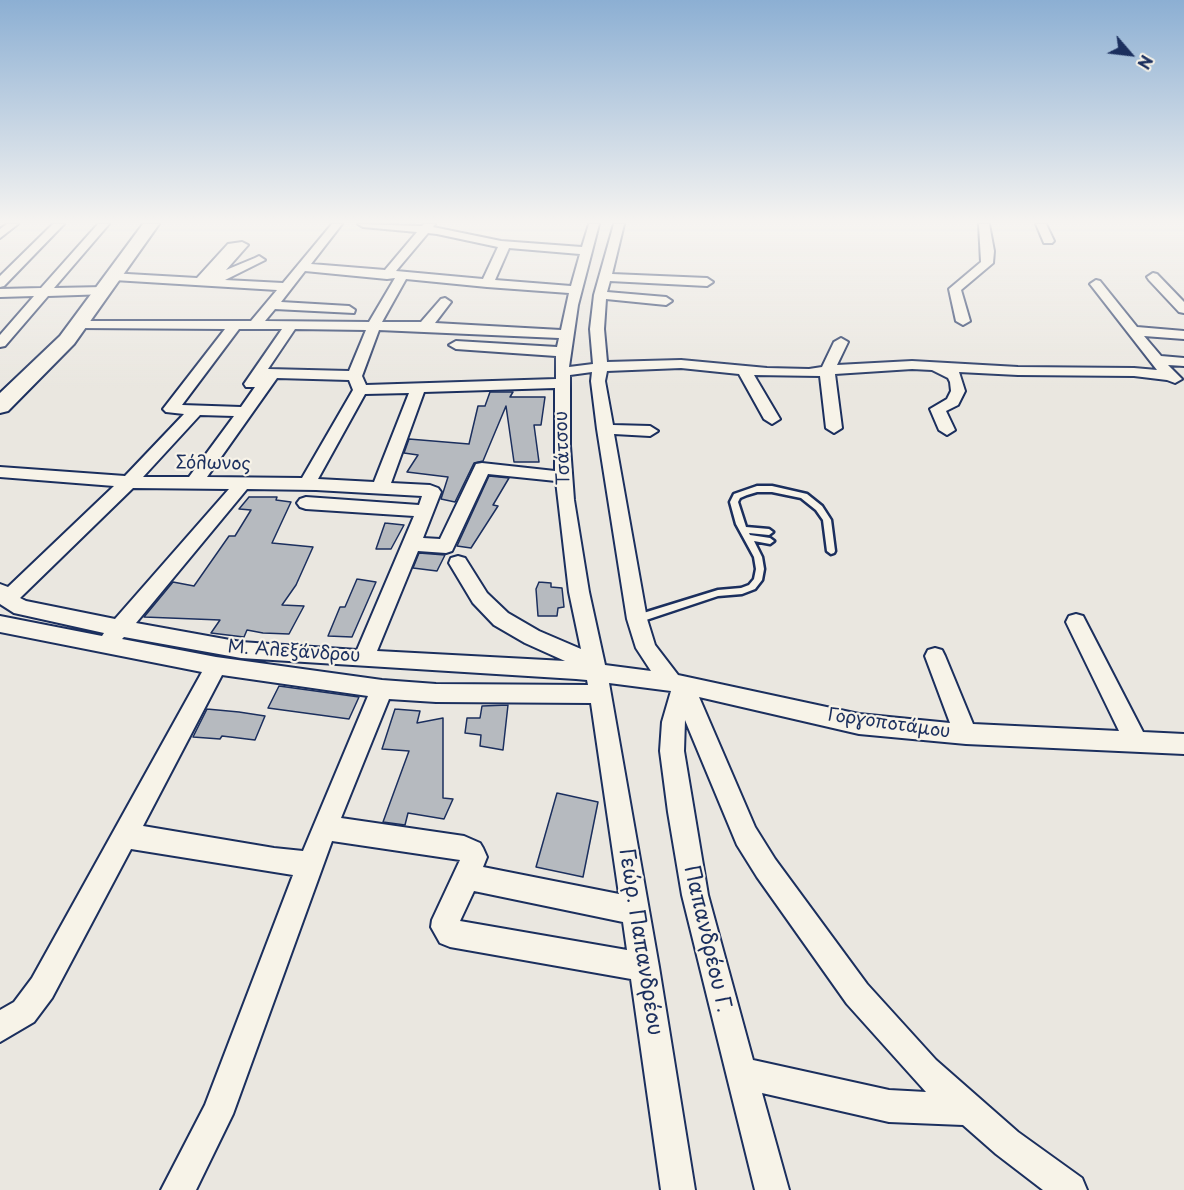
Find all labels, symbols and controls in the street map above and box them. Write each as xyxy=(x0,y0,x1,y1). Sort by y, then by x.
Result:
north arrow xyxy=(1100,24,1160,84)
text: N xyxy=(1132,51,1159,74)
street label: Τσάτσου xyxy=(551,410,575,486)
street label: Σόλωνος xyxy=(175,453,251,475)
street label: Μ. Αλεξάνδρου xyxy=(227,637,361,667)
street label: Γοργοποτάμου xyxy=(826,705,952,743)
street label: Γεώρ. Παπανδρέου xyxy=(613,847,667,1037)
street label: Παπανδρέου Γ. xyxy=(678,863,736,1015)

